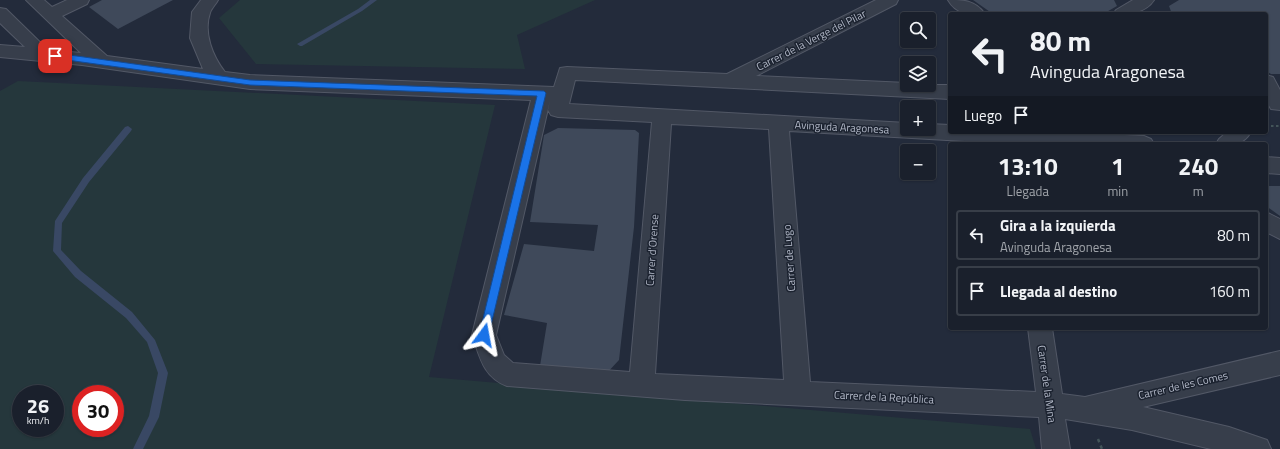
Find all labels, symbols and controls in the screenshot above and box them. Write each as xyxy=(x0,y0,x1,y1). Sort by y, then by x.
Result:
street label: Carrer de la Verge del Pilar xyxy=(753,5,869,75)
map controls xyxy=(900,12,936,180)
button: search xyxy=(900,12,936,48)
text: 80 m xyxy=(1030,19,1091,62)
icon: left xyxy=(964,28,1016,80)
pin xyxy=(38,39,72,73)
icon: arrive xyxy=(44,45,66,67)
button: layers xyxy=(900,56,936,92)
text: Avinguda Aragonesa xyxy=(1030,58,1185,85)
button: + xyxy=(900,100,936,136)
text: Luego xyxy=(964,104,1002,127)
icon: arrive xyxy=(1010,104,1032,126)
street label: Avinguda Aragonesa xyxy=(794,117,890,137)
button: − xyxy=(900,144,936,180)
text: 13:10 xyxy=(998,148,1058,184)
text: 1 xyxy=(1111,148,1125,184)
text: 240 xyxy=(1178,148,1218,184)
text: Llegada xyxy=(1007,181,1049,201)
text: min xyxy=(1107,181,1128,201)
text: m xyxy=(1193,181,1204,201)
street label: Carrer d'Orense xyxy=(642,213,663,286)
text: Gira a la izquierda xyxy=(1000,214,1116,237)
street label: Carrer de Lugo xyxy=(779,224,799,292)
icon: left xyxy=(966,224,988,246)
text: 80 m xyxy=(1217,224,1250,247)
text: Avinguda Aragonesa xyxy=(1000,237,1112,257)
icon: arrive xyxy=(966,280,988,302)
text: Llegada al destino xyxy=(1000,280,1117,303)
text: 160 m xyxy=(1209,280,1250,303)
position arrow xyxy=(463,314,505,356)
street label: Carrer de la Mina xyxy=(1034,344,1060,424)
street label: Carrer de les Comes xyxy=(1136,367,1230,403)
speed limit sign: 30 xyxy=(72,385,124,437)
street label: Carrer de la República xyxy=(834,386,935,408)
text: 26 xyxy=(27,390,49,421)
text: km/h xyxy=(27,413,49,428)

